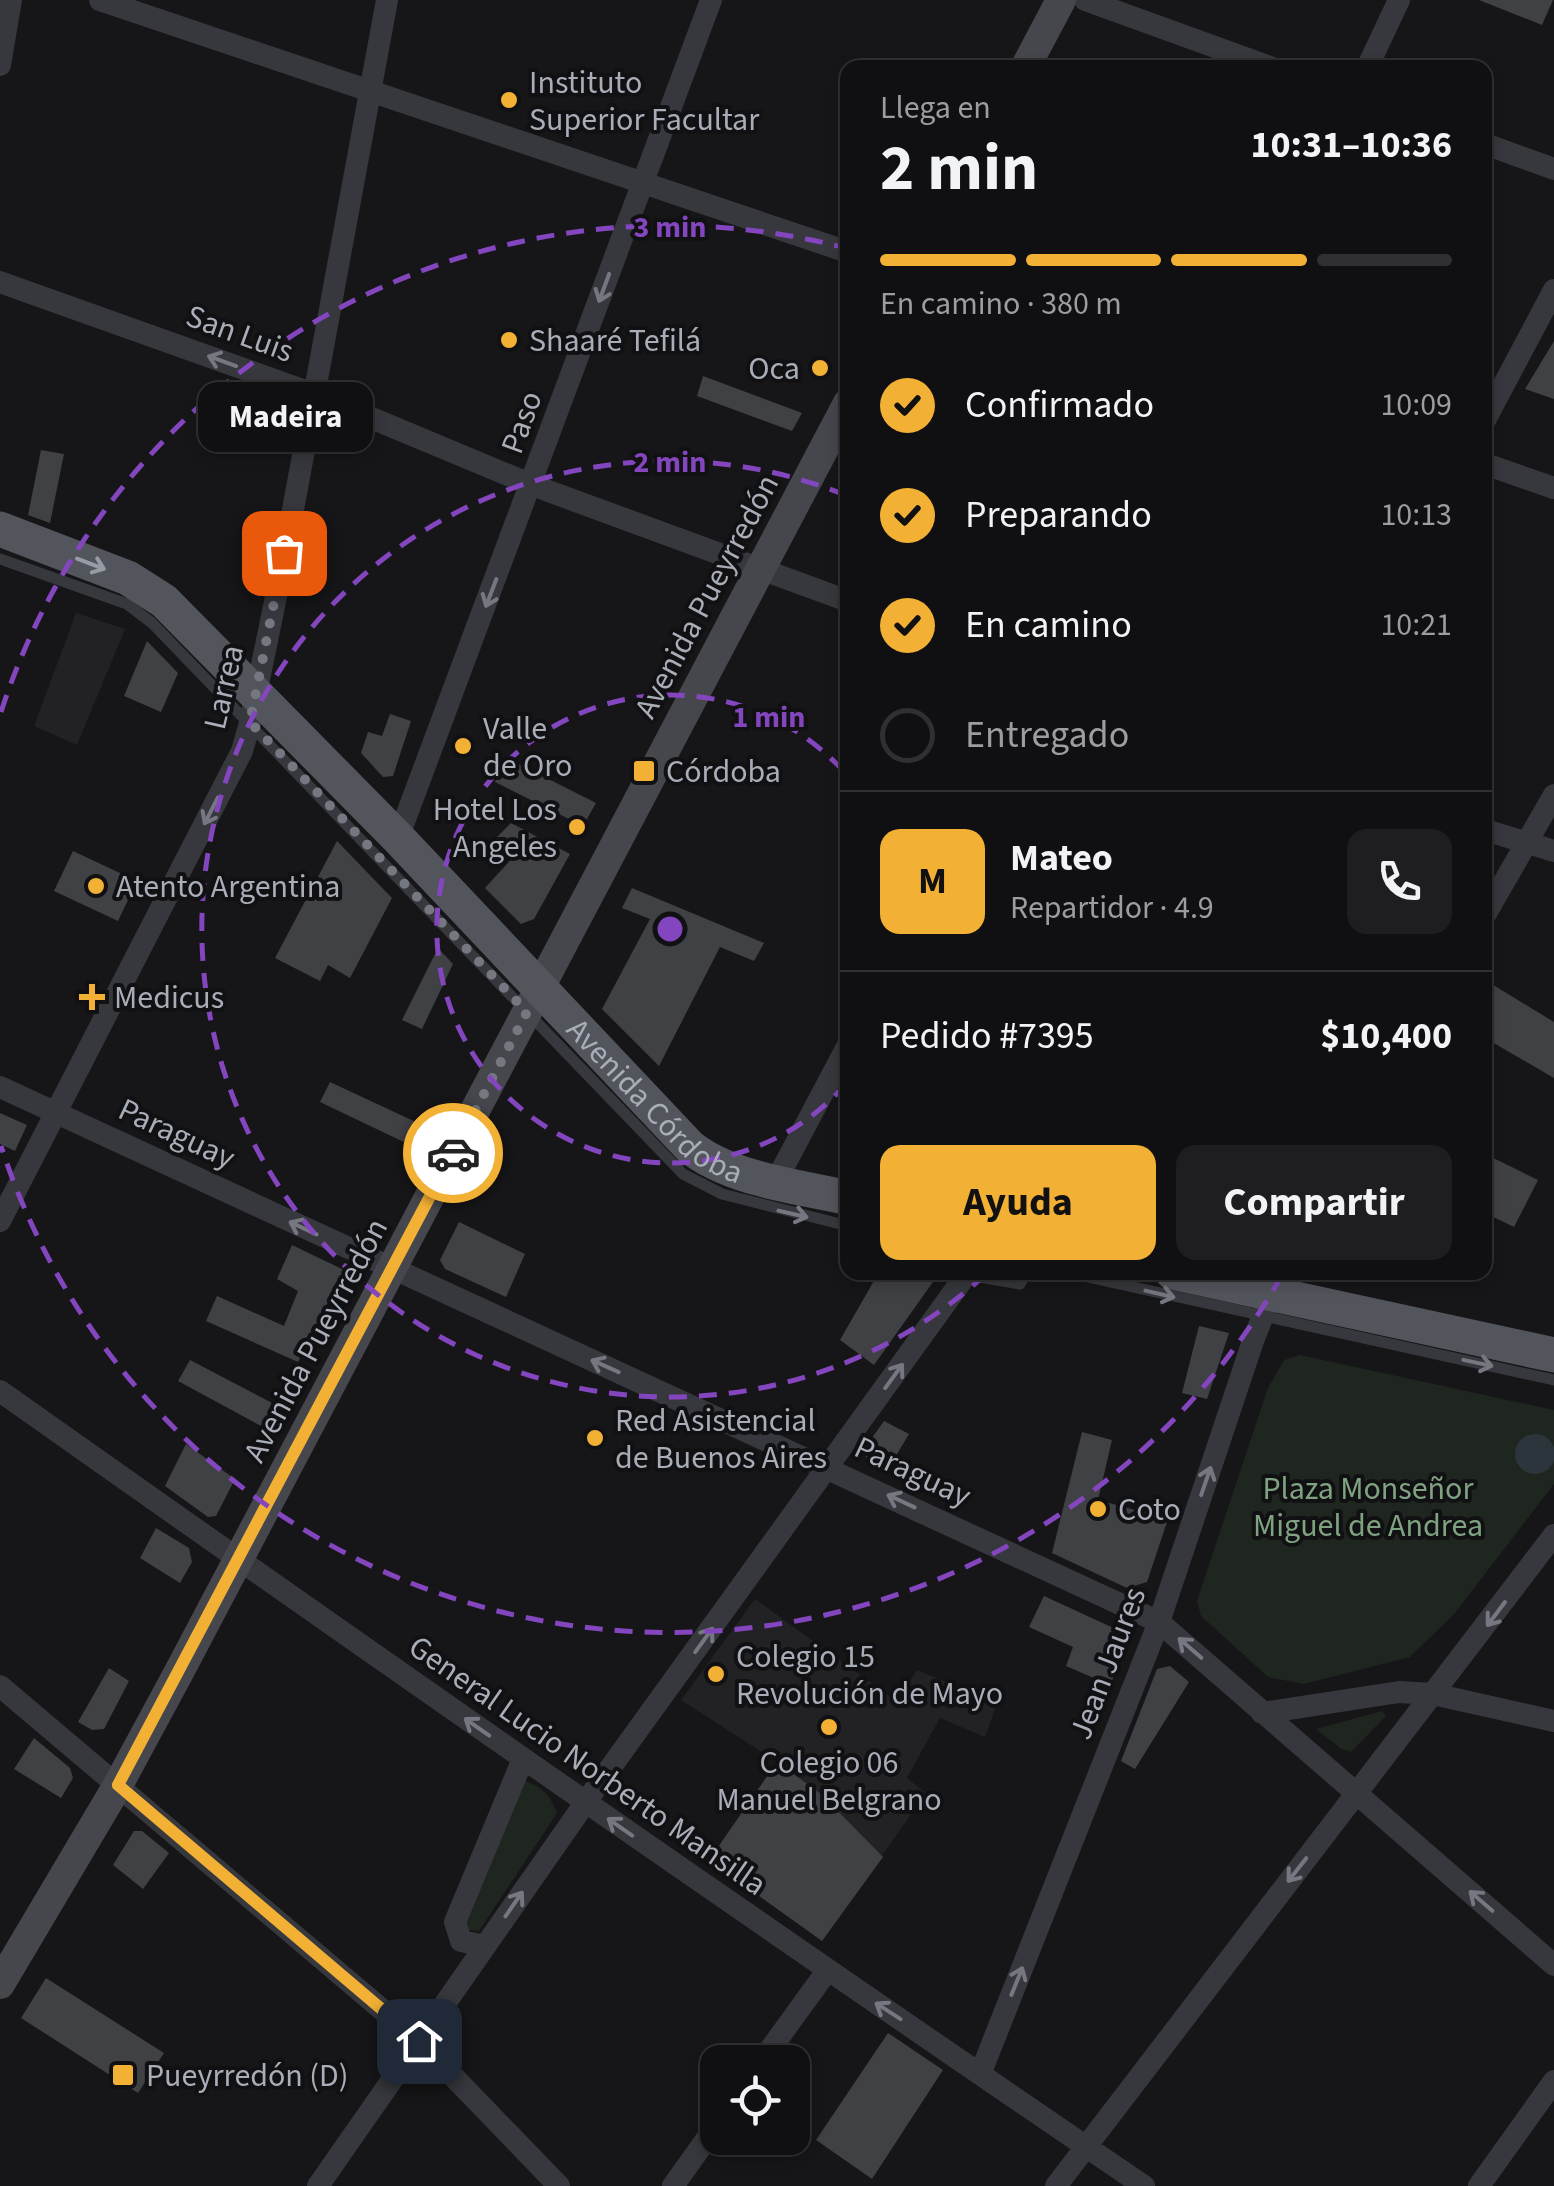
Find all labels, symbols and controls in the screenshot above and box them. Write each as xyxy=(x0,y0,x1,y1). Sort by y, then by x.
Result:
place label: Instituto Superior Facultar xyxy=(529,60,760,143)
text: Llega en xyxy=(880,85,991,131)
marker: Instituto Superior Facultar xyxy=(498,89,520,111)
text: 10:31–10:36 xyxy=(1250,118,1452,172)
text: 2 min xyxy=(880,122,1038,215)
text: 3 min xyxy=(634,206,707,249)
one-way arrow xyxy=(594,272,612,303)
text: En camino · 380 m xyxy=(880,281,1122,327)
street label: San Luis xyxy=(180,293,300,375)
place label: Shaaré Tefilá xyxy=(529,318,701,364)
marker: Shaaré Tefilá xyxy=(498,329,520,351)
place label: Oca xyxy=(748,346,800,392)
one-way arrow xyxy=(207,351,238,369)
marker: Oca xyxy=(809,357,831,379)
icon: check xyxy=(880,378,935,433)
text: Confirmado xyxy=(965,378,1154,432)
text: 10:09 xyxy=(1380,382,1452,428)
callout: Madeira xyxy=(196,383,372,453)
street label: Paso xyxy=(489,385,554,460)
text: Madeira xyxy=(229,394,342,440)
text: 2 min xyxy=(634,441,707,484)
street label: Avenida Pueyrredón xyxy=(623,466,791,727)
icon: check xyxy=(880,488,935,543)
text: Preparando xyxy=(965,488,1152,542)
text: 10:13 xyxy=(1380,492,1452,538)
pin xyxy=(242,511,327,596)
icon: bag xyxy=(257,526,312,581)
one-way arrow xyxy=(75,556,106,574)
one-way arrow xyxy=(481,577,499,608)
icon: check xyxy=(880,598,935,653)
text: En camino xyxy=(965,598,1132,652)
text: 10:21 xyxy=(1380,602,1452,648)
street label: Larrea xyxy=(192,641,256,734)
text: 1 min xyxy=(733,696,806,739)
place label: Valle de Oro xyxy=(483,706,572,789)
text: Entregado xyxy=(965,708,1129,762)
marker: Valle de Oro xyxy=(452,735,474,757)
place label: Córdoba xyxy=(666,749,781,795)
marker: Córdoba xyxy=(631,758,657,784)
place label: Hotel Los Angeles xyxy=(433,787,557,870)
one-way arrow xyxy=(201,796,220,826)
marker: Hotel Los Angeles xyxy=(566,816,588,838)
button: phone xyxy=(1347,829,1452,934)
text: Mateo xyxy=(1010,831,1113,885)
text: M xyxy=(918,854,947,908)
place label: Atento Argentina xyxy=(116,864,340,910)
marker: Atento Argentina xyxy=(85,875,107,897)
text: Repartidor · 4.9 xyxy=(1010,885,1214,931)
centre of rings xyxy=(652,911,688,947)
place label: Medicus xyxy=(114,975,224,1021)
marker: Medicus xyxy=(79,984,105,1010)
street label: Avenida Córdoba xyxy=(556,1008,749,1196)
text: Pedido #7395 xyxy=(880,1009,1094,1063)
text: $10,400 xyxy=(1320,1009,1452,1063)
street label: Paraguay xyxy=(111,1087,243,1181)
courier xyxy=(403,1103,503,1203)
icon: car xyxy=(426,1126,481,1181)
button: Ayuda xyxy=(880,1145,1156,1260)
button: Compartir xyxy=(1176,1145,1452,1260)
one-way arrow xyxy=(776,1206,808,1224)
street label: Avenida Pueyrredón xyxy=(232,1210,400,1471)
one-way arrow xyxy=(289,1217,319,1236)
one-way arrow xyxy=(1143,1286,1175,1304)
one-way arrow xyxy=(1461,1355,1493,1374)
one-way arrow xyxy=(591,1356,621,1375)
one-way arrow xyxy=(883,1363,904,1390)
place label: Red Asistencial de Buenos Aires xyxy=(615,1398,827,1481)
street label: Paraguay xyxy=(847,1425,979,1519)
marker: Red Asistencial de Buenos Aires xyxy=(584,1427,606,1449)
one-way arrow xyxy=(1199,1466,1217,1497)
park label: Plaza Monseñor Miguel de Andrea xyxy=(1253,1466,1483,1549)
place label: Coto xyxy=(1118,1487,1181,1533)
one-way arrow xyxy=(887,1491,917,1510)
marker: Coto xyxy=(1087,1498,1109,1520)
street label: Jean Jaures xyxy=(1058,1581,1158,1746)
one-way arrow xyxy=(1485,1600,1506,1627)
street label: General Lucio Norberto Mansilla xyxy=(399,1624,776,1907)
one-way arrow xyxy=(693,1626,714,1654)
place label: Colegio 15 Revolución de Mayo xyxy=(736,1634,1003,1717)
one-way arrow xyxy=(1178,1636,1203,1659)
marker: Colegio 15 Revolución de Mayo xyxy=(705,1663,727,1685)
marker: Colegio 06 Manuel Belgrano xyxy=(818,1716,840,1738)
one-way arrow xyxy=(463,1717,491,1738)
place label: Colegio 06 Manuel Belgrano xyxy=(716,1740,942,1823)
one-way arrow xyxy=(607,1817,635,1838)
one-way arrow xyxy=(1286,1856,1307,1883)
one-way arrow xyxy=(503,1890,524,1918)
one-way arrow xyxy=(1468,1890,1494,1912)
one-way arrow xyxy=(1009,1966,1027,1997)
pin xyxy=(377,1999,462,2084)
one-way arrow xyxy=(875,2001,903,2022)
icon: home xyxy=(392,2014,447,2069)
map controls xyxy=(700,2045,810,2155)
button: locate xyxy=(700,2045,810,2155)
place label: Pueyrredón (D) xyxy=(146,2053,348,2099)
marker: Pueyrredón (D) xyxy=(110,2062,136,2088)

